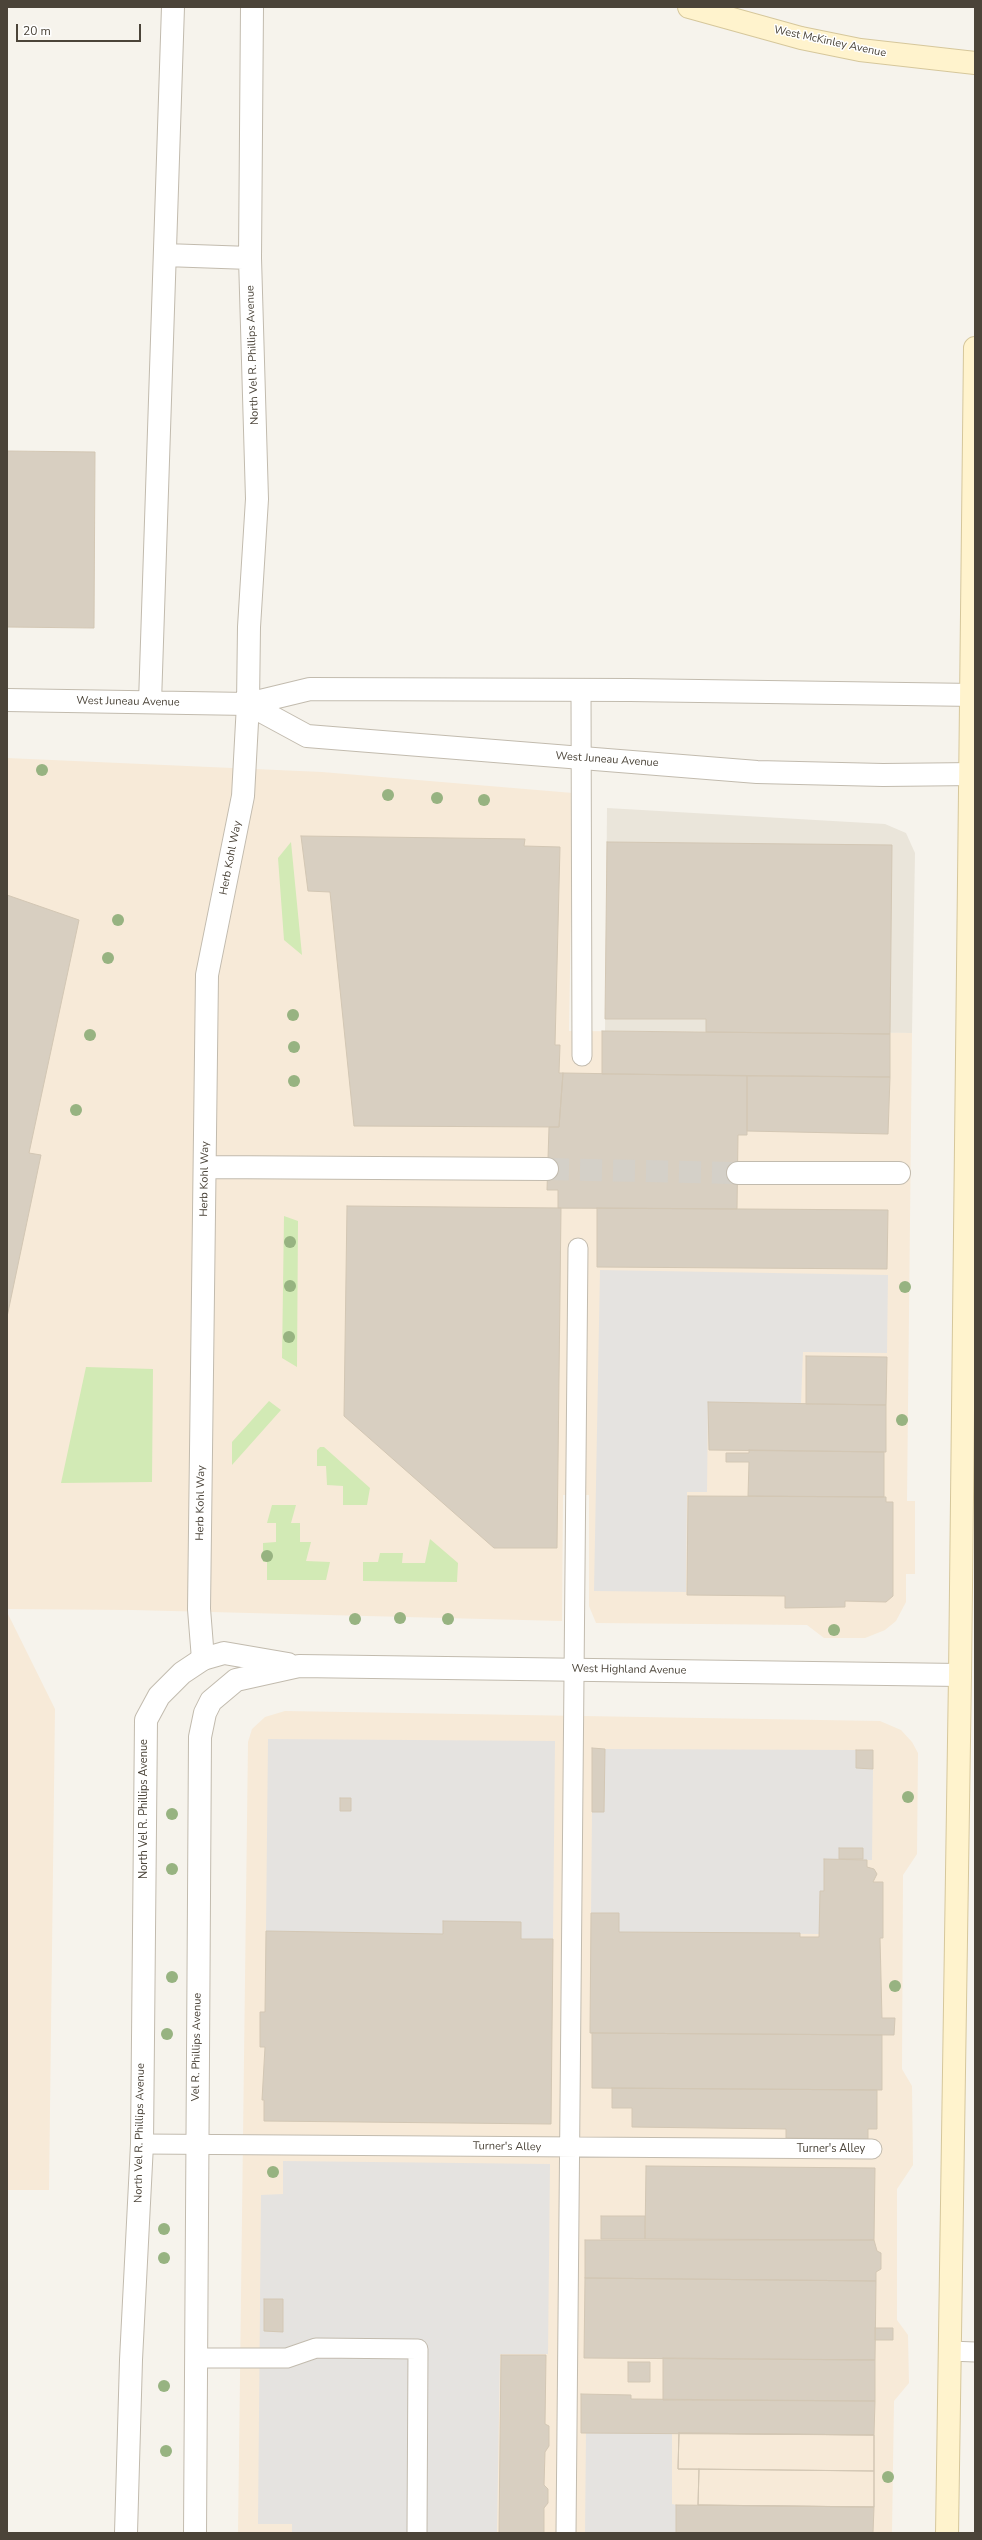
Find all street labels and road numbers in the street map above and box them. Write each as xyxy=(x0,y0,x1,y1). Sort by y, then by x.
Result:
street label: West McKinley Avenue xyxy=(773,24,887,60)
street label: North Vel R. Phillips Avenue xyxy=(244,285,262,425)
street label: West Juneau Avenue xyxy=(76,694,180,710)
street label: West Juneau Avenue xyxy=(555,750,659,770)
street label: Herb Kohl Way xyxy=(217,820,245,896)
street label: Herb Kohl Way xyxy=(198,1141,212,1217)
street label: Herb Kohl Way xyxy=(194,1465,208,1541)
street label: West Highland Avenue xyxy=(571,1662,687,1678)
street label: North Vel R. Phillips Avenue xyxy=(137,1739,151,1879)
street label: Vel R. Phillips Avenue xyxy=(189,1993,205,2101)
street label: North Vel R. Phillips Avenue xyxy=(132,2063,148,2203)
street label: Turner's Alley xyxy=(473,2140,541,2154)
street label: Turner's Alley xyxy=(797,2142,865,2156)

